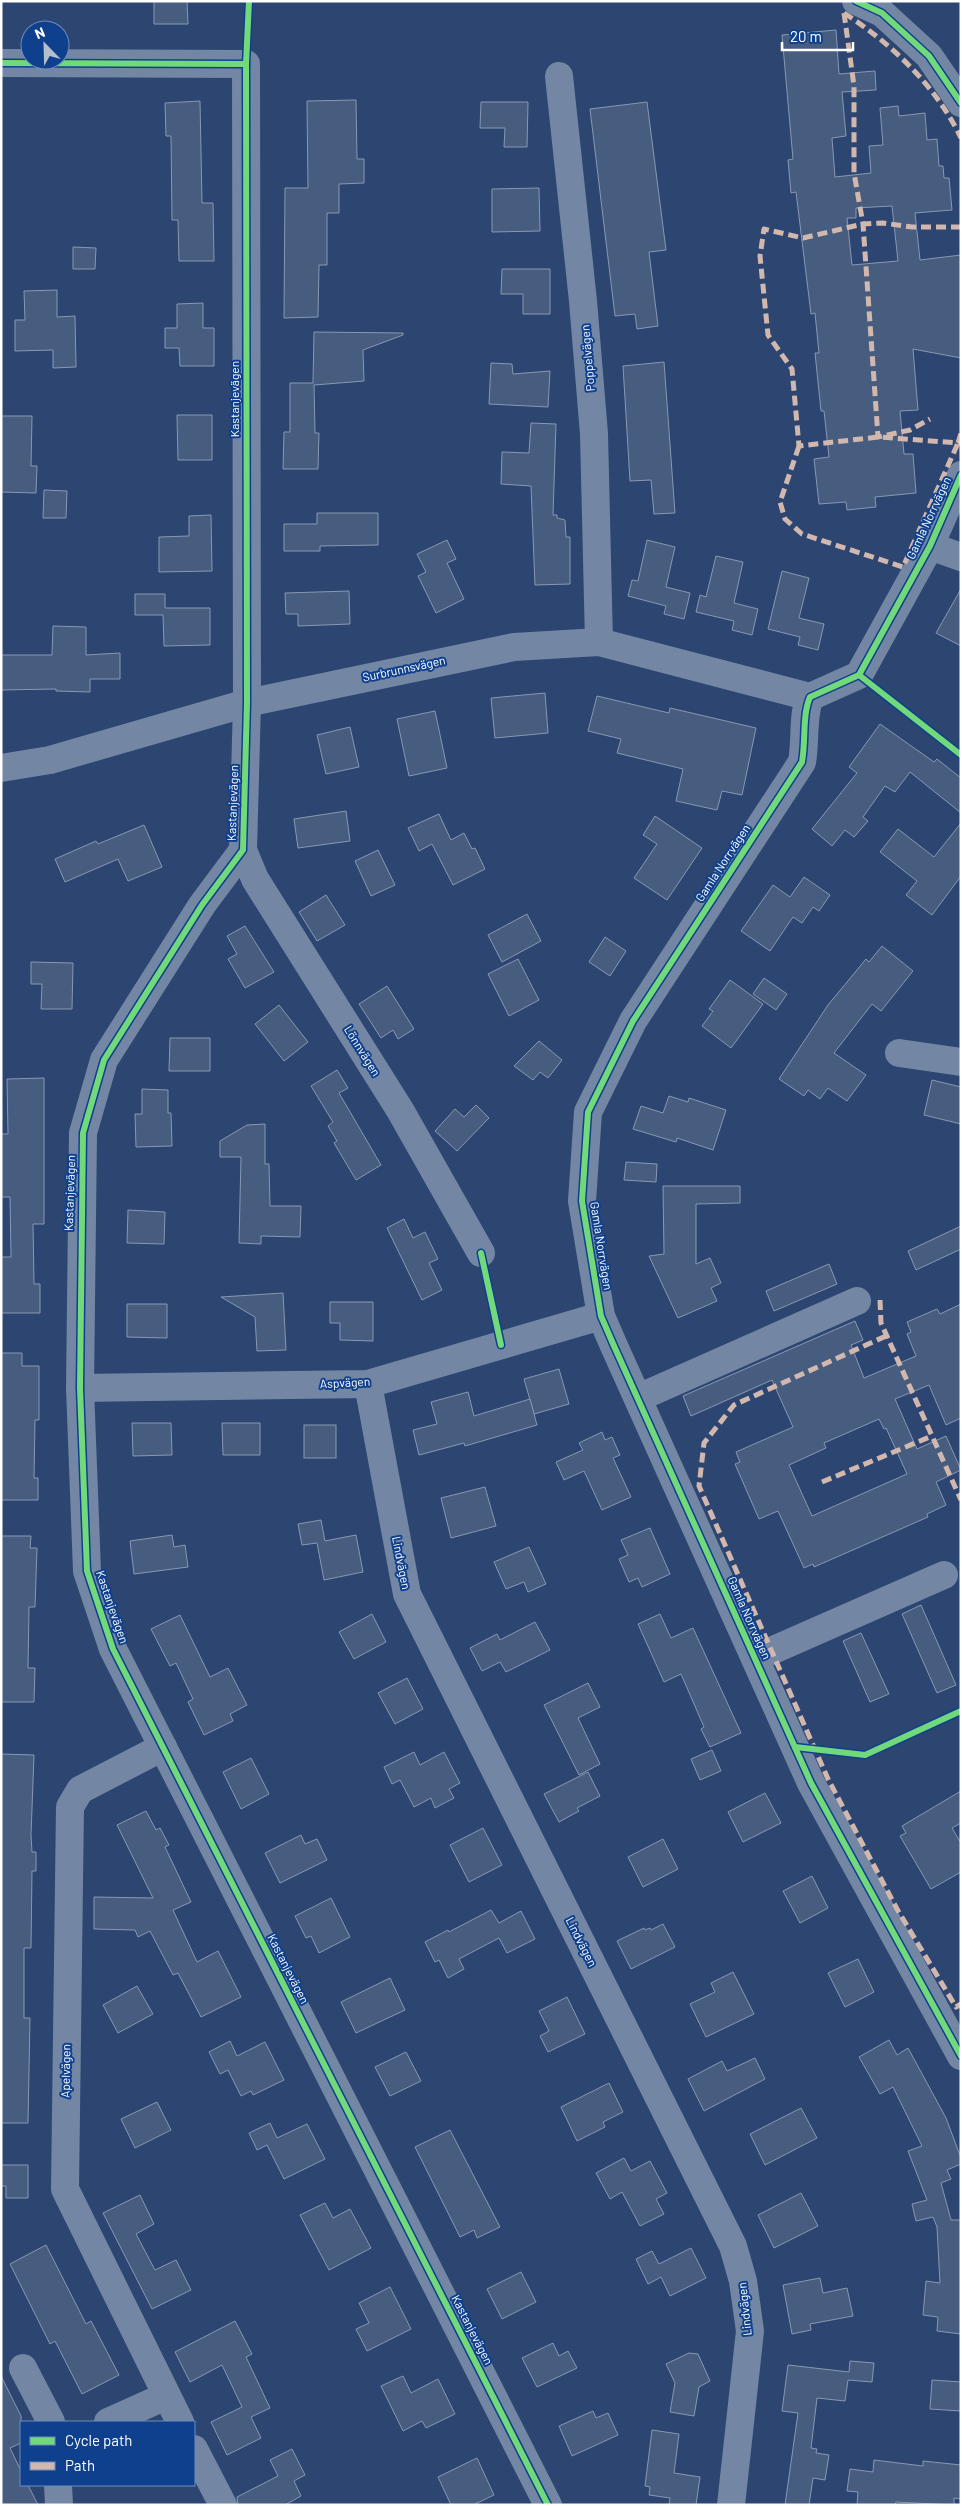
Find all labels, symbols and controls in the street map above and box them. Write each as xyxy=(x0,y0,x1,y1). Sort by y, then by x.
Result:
north arrow xyxy=(20,20,70,70)
scale bar xyxy=(782,20,853,52)
text: N xyxy=(32,23,47,42)
text: 20 m xyxy=(790,27,822,45)
street label: Poppelvägen xyxy=(577,324,597,392)
street label: Kastanjevägen xyxy=(227,361,241,437)
street label: Gamla Norrvägen xyxy=(903,474,953,561)
street label: Surbrunnsvägen xyxy=(361,652,447,684)
street label: Kastanjevägen xyxy=(224,765,240,841)
street label: Gamla Norrvägen xyxy=(692,821,752,904)
street label: Lönnvägen xyxy=(342,1023,384,1078)
street label: Kastanjevägen xyxy=(61,1155,77,1231)
street label: Gamla Norrvägen xyxy=(588,1201,616,1291)
street label: Aspvägen xyxy=(319,1374,371,1390)
street label: Lindvägen xyxy=(390,1535,414,1591)
street label: Kastanjevägen xyxy=(94,1568,132,1645)
street label: Gamla Norrvägen xyxy=(725,1574,774,1661)
street label: Lindvägen xyxy=(563,1914,600,1969)
street label: Kastanjevägen xyxy=(265,1931,312,2006)
street label: Apelvägen xyxy=(58,2044,72,2098)
street label: Lindvägen xyxy=(734,2282,754,2337)
street label: Kastanjevägen xyxy=(449,2292,496,2367)
legend xyxy=(20,2421,195,2486)
text: Cycle path xyxy=(65,2431,132,2449)
text: Path xyxy=(65,2456,95,2474)

